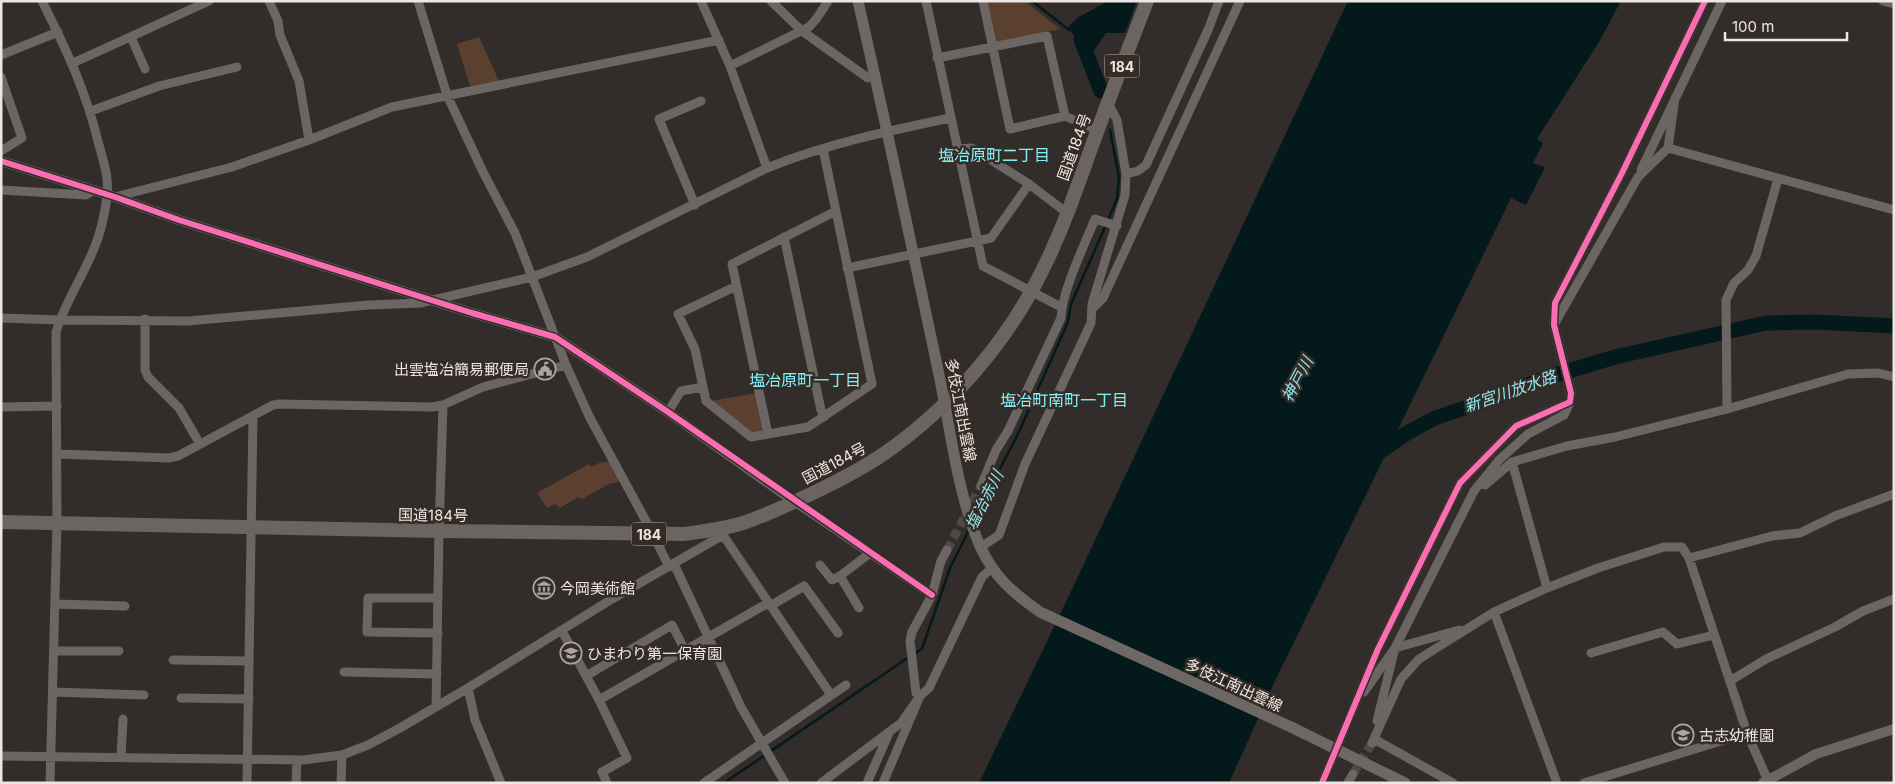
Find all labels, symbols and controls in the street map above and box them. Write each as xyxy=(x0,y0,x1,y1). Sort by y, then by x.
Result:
scale bar xyxy=(1725,10,1848,42)
text: 100 m xyxy=(1732,17,1774,36)
road number: 184 xyxy=(1104,54,1140,78)
street label: 国道184号 xyxy=(1053,111,1095,183)
district label: 塩冶原町二丁目 xyxy=(938,145,1050,165)
water label: 神戸川 xyxy=(1277,351,1318,405)
public building icon: 出雲塩冶簡易郵便局 xyxy=(533,357,557,381)
street label: 多伎江南出雲線 xyxy=(942,357,980,463)
place label: 出雲塩冶簡易郵便局 xyxy=(394,360,529,379)
water label: 新宮川放水路 xyxy=(1461,365,1561,416)
district label: 塩冶原町一丁目 xyxy=(749,370,861,390)
district label: 塩冶町南町一丁目 xyxy=(1000,390,1128,410)
street label: 国道184号 xyxy=(799,438,869,488)
water label: 塩冶赤川 xyxy=(961,465,1008,533)
street label: 国道184号 xyxy=(398,505,468,525)
road number: 184 xyxy=(632,522,666,546)
museum icon: 今岡美術館 xyxy=(532,576,556,600)
place label: 今岡美術館 xyxy=(560,579,635,598)
school or university icon: ひまわり第一保育園 xyxy=(559,641,583,665)
place label: ひまわり第一保育園 xyxy=(587,644,722,663)
street label: 多伎江南出雲線 xyxy=(1182,654,1286,716)
school or university icon: 古志幼稚園 xyxy=(1671,723,1695,747)
place label: 古志幼稚園 xyxy=(1699,726,1774,745)

